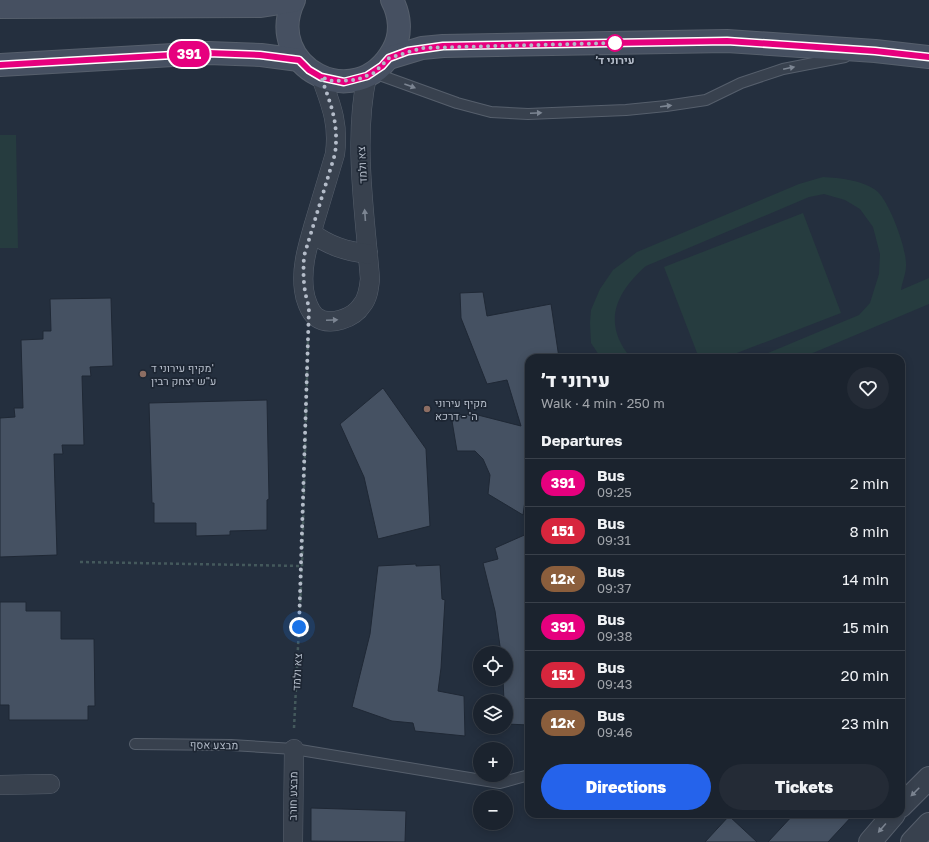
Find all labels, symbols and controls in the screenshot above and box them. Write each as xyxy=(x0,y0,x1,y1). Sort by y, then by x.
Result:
marker: עירוני ד׳ xyxy=(606,34,624,52)
line badge: 391 xyxy=(166,41,212,67)
text: 391 xyxy=(177,45,201,62)
place label: עירוני ד׳ xyxy=(596,53,635,66)
one-way arrow xyxy=(783,65,796,71)
one-way arrow xyxy=(405,83,417,89)
one-way arrow xyxy=(660,103,672,109)
one-way arrow xyxy=(530,110,542,117)
street label: צא ולמד xyxy=(354,146,369,184)
one-way arrow xyxy=(362,209,369,221)
one-way arrow xyxy=(326,317,339,323)
place label: מקיף עירוני ד' ע"ש יצחק רבין xyxy=(151,361,216,387)
button: heart xyxy=(847,367,889,409)
text: עירוני ד׳ xyxy=(541,368,610,391)
marker: מקיף עירוני ד' ע"ש יצחק רבין xyxy=(138,369,148,379)
text: Walk · 4 min · 250 m xyxy=(541,395,665,411)
place label: מקיף עירוני ה' - דרכא xyxy=(435,396,487,422)
marker: מקיף עירוני ה' - דרכא xyxy=(422,404,432,414)
text: Departures xyxy=(541,431,622,449)
text: Bus xyxy=(597,466,625,484)
text: 391 xyxy=(551,474,575,491)
text: 2 min xyxy=(850,474,889,492)
text: 09:25 xyxy=(597,484,632,500)
text: Bus xyxy=(597,514,625,532)
text: 151 xyxy=(552,522,574,539)
text: 8 min xyxy=(850,522,889,540)
text: 09:31 xyxy=(597,532,631,548)
text: Bus xyxy=(597,562,625,580)
text: 12א xyxy=(550,570,576,587)
text: 14 min xyxy=(842,570,889,588)
text: 09:37 xyxy=(597,580,631,596)
text: Bus xyxy=(597,610,625,628)
your location xyxy=(289,617,309,637)
text: 391 xyxy=(551,618,575,635)
text: 15 min xyxy=(843,618,889,636)
text: 09:38 xyxy=(597,628,632,644)
map controls xyxy=(473,646,513,830)
button: locate xyxy=(473,646,513,686)
street label: צא ולמד xyxy=(289,653,304,691)
text: Bus xyxy=(597,658,625,676)
text: 151 xyxy=(552,666,574,683)
text: 20 min xyxy=(841,666,889,684)
text: 09:43 xyxy=(597,676,632,692)
button: layers xyxy=(473,694,513,734)
text: Bus xyxy=(597,706,625,724)
text: 12א xyxy=(550,714,576,731)
text: 23 min xyxy=(841,714,889,732)
text: 09:46 xyxy=(597,724,633,740)
street label: מבצע אסף xyxy=(190,738,238,751)
button: + xyxy=(473,742,513,782)
button: Directions xyxy=(541,764,711,810)
button: Tickets xyxy=(719,764,889,810)
street label: מבצע חורב xyxy=(286,771,299,821)
one-way arrow xyxy=(910,787,920,797)
button: − xyxy=(473,790,513,830)
one-way arrow xyxy=(877,823,886,833)

